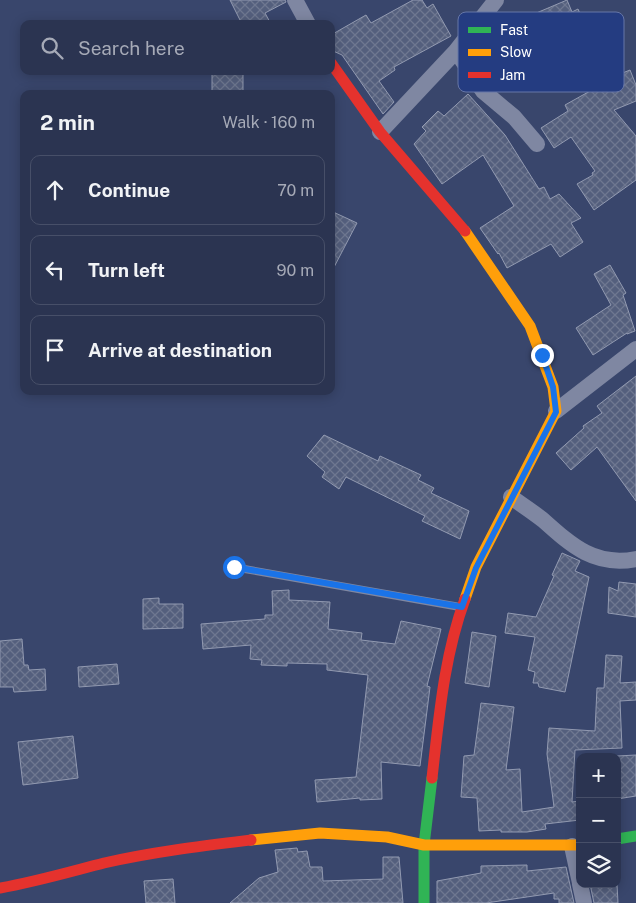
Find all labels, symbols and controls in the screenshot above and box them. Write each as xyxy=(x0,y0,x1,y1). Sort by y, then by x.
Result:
legend xyxy=(458,12,624,92)
search box xyxy=(20,20,335,75)
text: Fast xyxy=(500,22,528,38)
icon: search xyxy=(38,34,66,62)
text: Search here xyxy=(78,37,185,59)
text: Slow xyxy=(500,44,532,60)
text: Jam xyxy=(500,67,525,83)
text: 2 min xyxy=(40,110,95,135)
text: Walk · 160 m xyxy=(223,113,315,132)
icon: ahead xyxy=(41,176,69,204)
text: Continue xyxy=(88,179,170,201)
text: 70 m xyxy=(277,181,314,200)
icon: left xyxy=(41,256,69,284)
text: Turn left xyxy=(88,259,165,281)
text: 90 m xyxy=(277,261,314,280)
icon: arrive xyxy=(41,336,69,364)
text: Arrive at destination xyxy=(88,339,272,361)
route end xyxy=(531,344,554,367)
route start xyxy=(223,556,246,579)
map controls xyxy=(576,753,621,888)
button: + xyxy=(576,753,621,798)
button: − xyxy=(576,798,621,843)
button: layers xyxy=(576,843,621,888)

